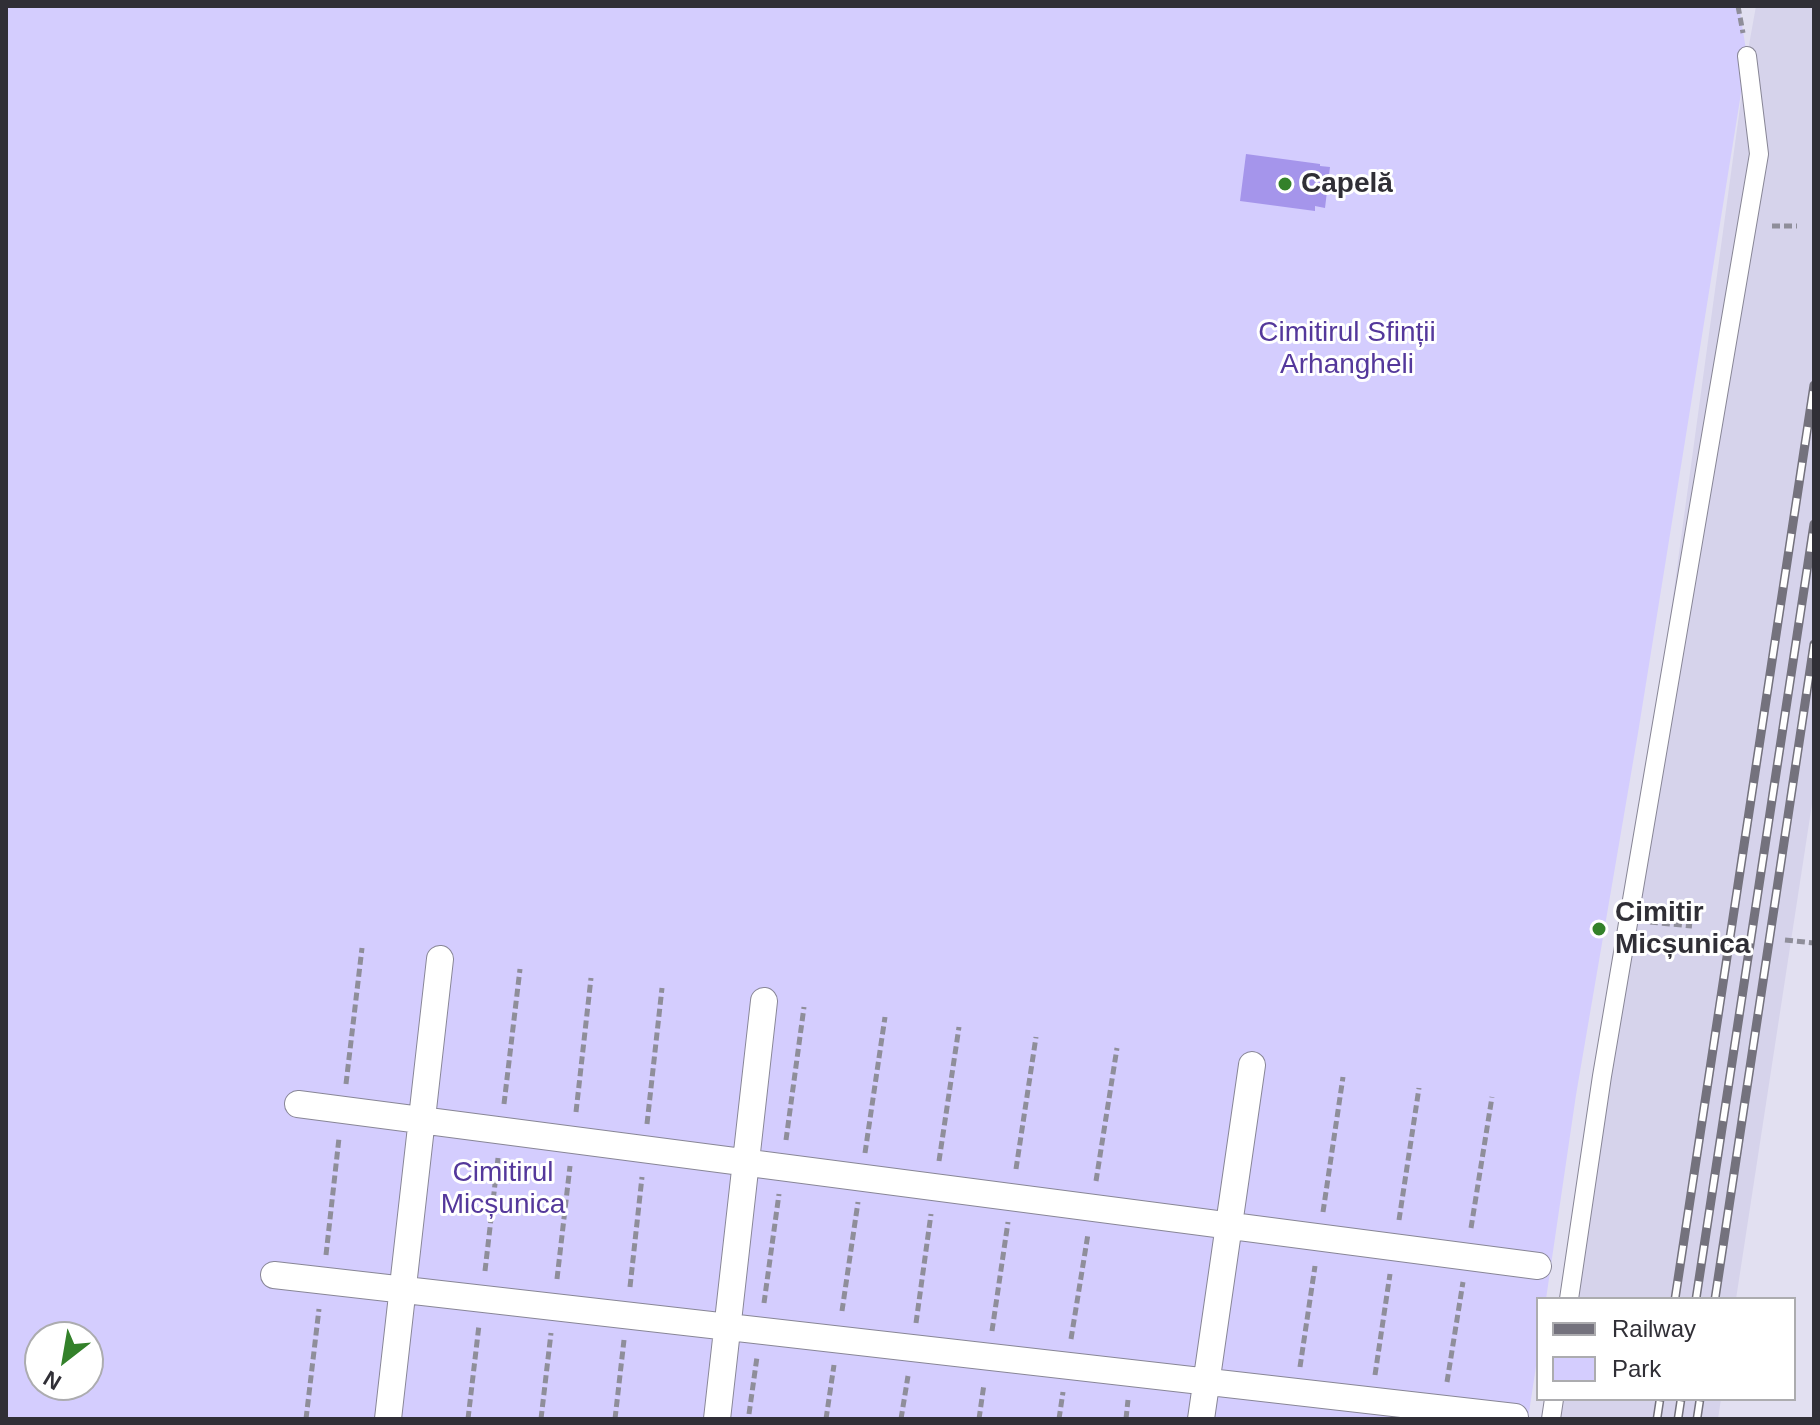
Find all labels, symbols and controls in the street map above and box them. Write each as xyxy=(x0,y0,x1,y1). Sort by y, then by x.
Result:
place label: Capelă xyxy=(1301,167,1393,201)
marker: Capelă xyxy=(1276,175,1294,193)
park label: Cimitirul Sfinții Arhangheli xyxy=(1258,316,1436,382)
place label: Cimitir Micșunica xyxy=(1615,896,1750,962)
marker: Cimitir Micșunica xyxy=(1590,920,1608,938)
park label: Cimitirul Micșunica xyxy=(441,1156,565,1222)
legend xyxy=(1536,1297,1796,1401)
text: Railway xyxy=(1612,1315,1696,1342)
north arrow xyxy=(24,1321,104,1401)
text: Park xyxy=(1612,1355,1661,1382)
text: N xyxy=(39,1365,66,1395)

